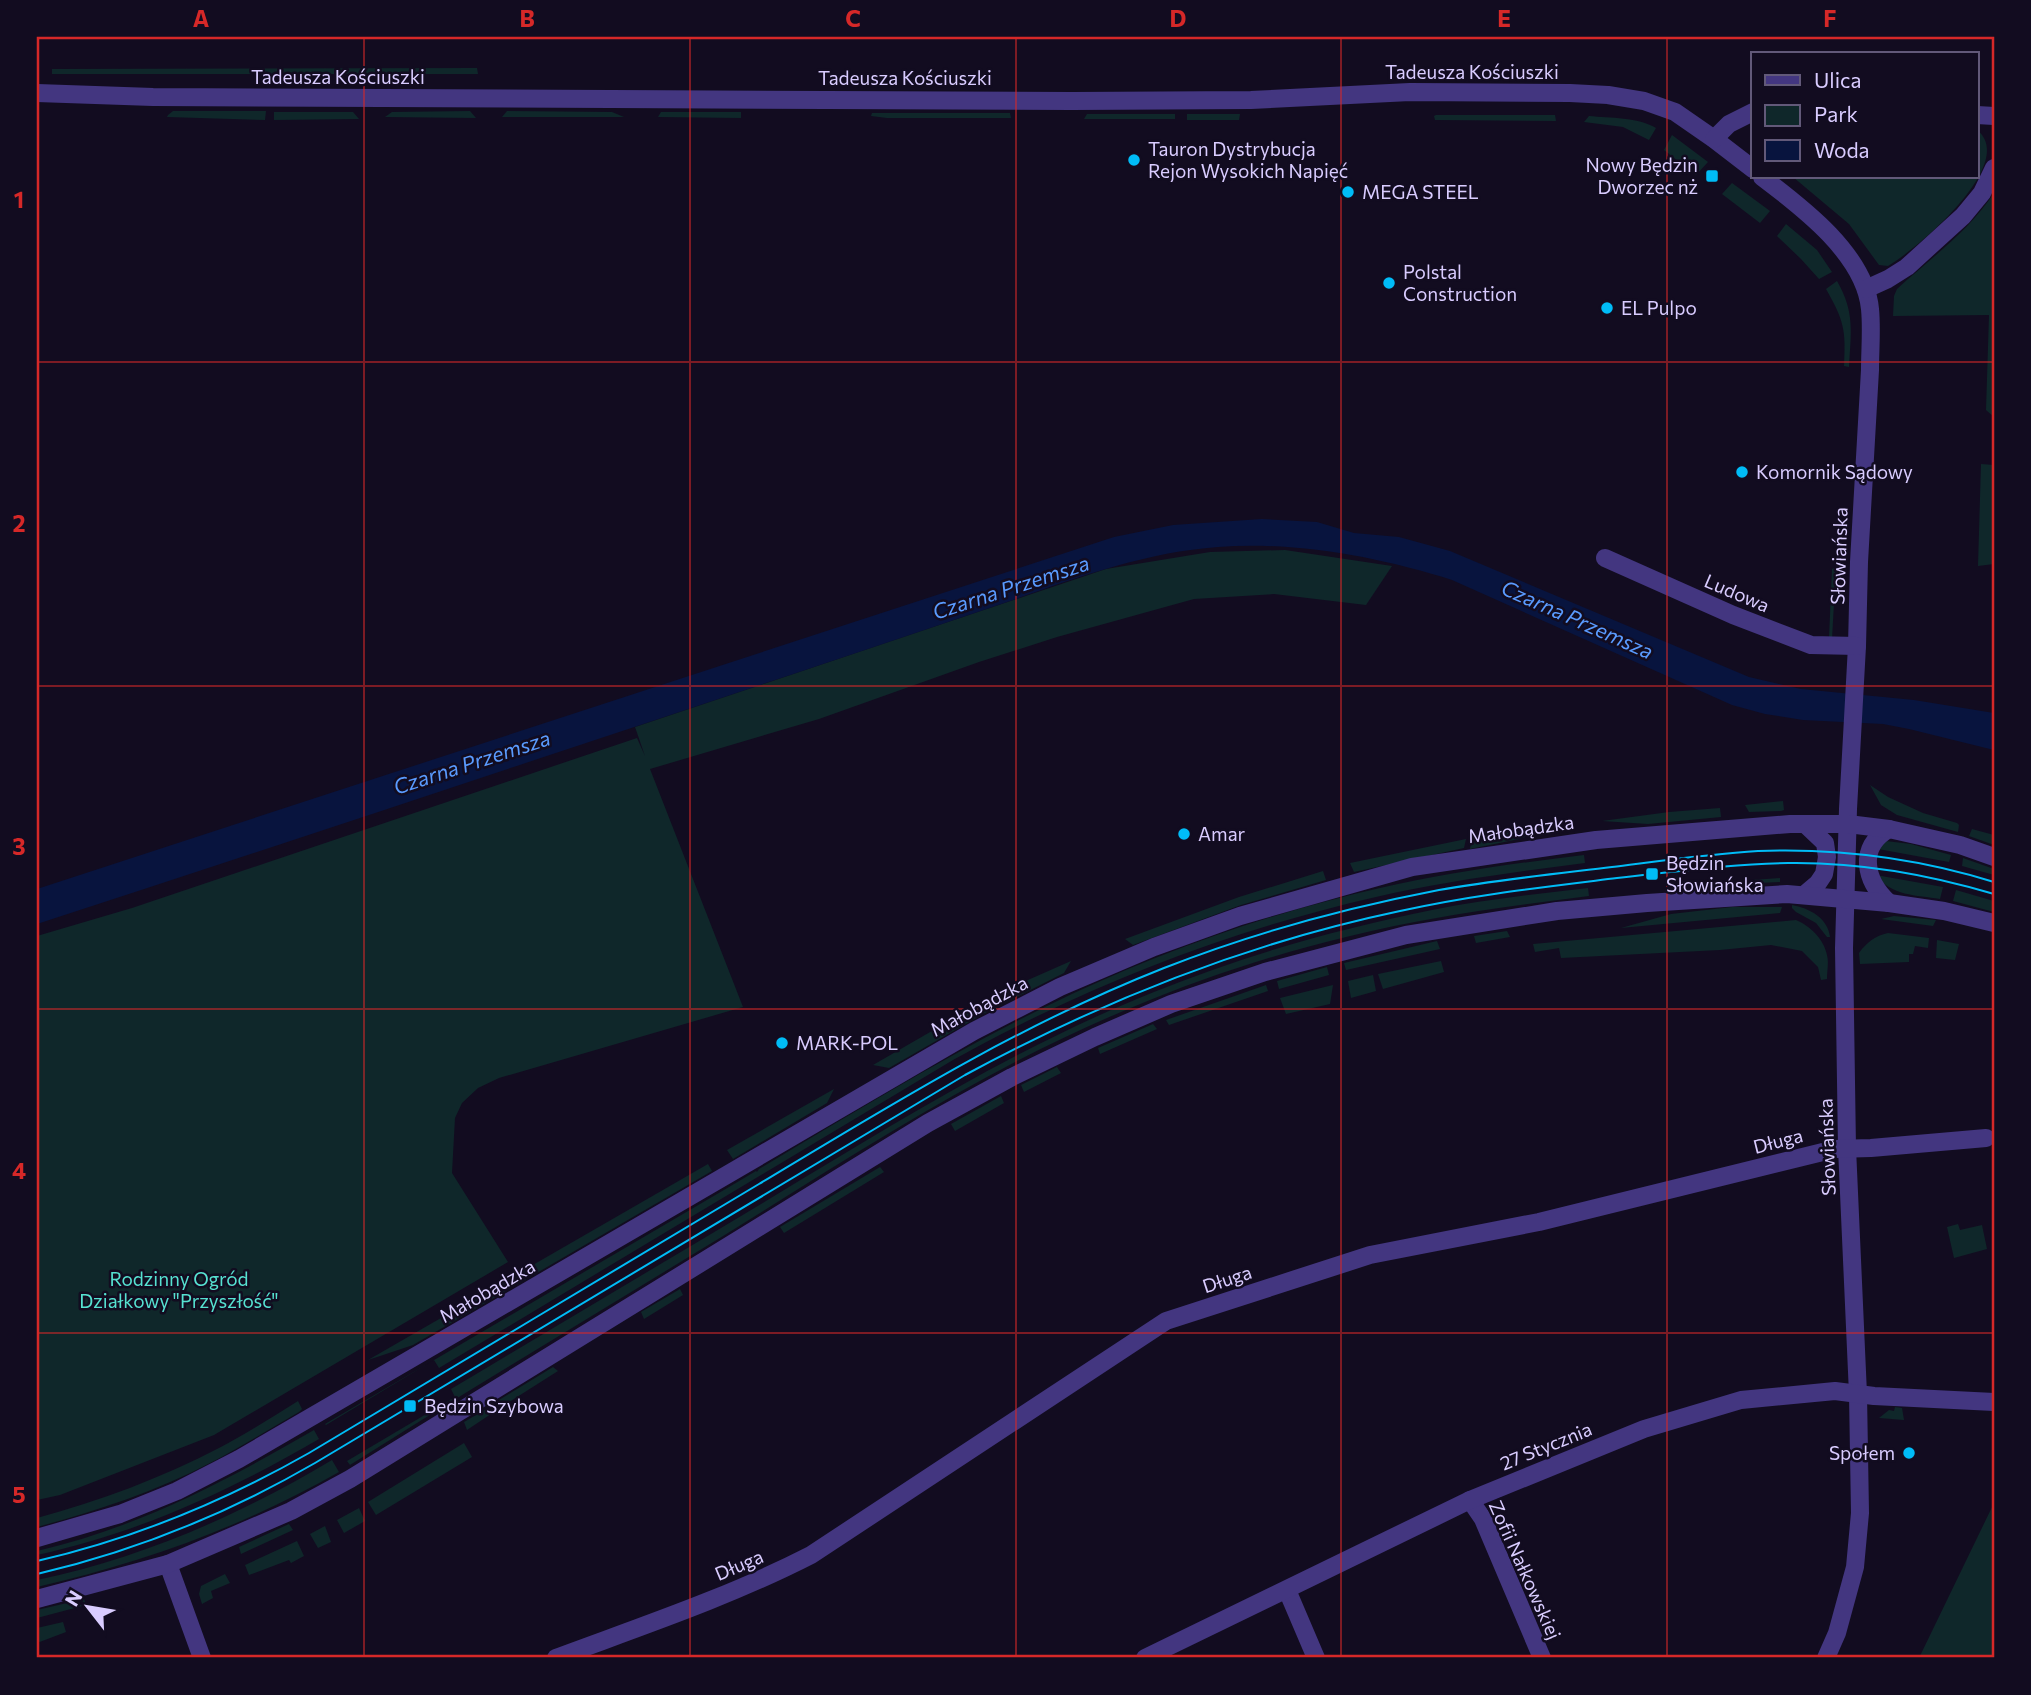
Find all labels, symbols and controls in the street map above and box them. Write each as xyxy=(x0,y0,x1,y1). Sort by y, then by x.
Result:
text: A xyxy=(193,4,210,32)
text: B xyxy=(519,4,535,32)
text: C xyxy=(845,4,861,32)
text: D xyxy=(1170,4,1187,32)
text: E xyxy=(1497,4,1511,32)
text: F xyxy=(1823,4,1837,32)
legend xyxy=(1751,52,1979,178)
street label: Tadeusza Kościuszki xyxy=(1385,60,1559,83)
street label: Tadeusza Kościuszki xyxy=(251,65,425,88)
street label: Tadeusza Kościuszki xyxy=(818,66,992,89)
text: Ulica xyxy=(1814,67,1861,92)
text: Park xyxy=(1814,101,1858,126)
place label: Tauron Dystrybucja Rejon Wysokich Napięć xyxy=(1148,137,1348,182)
text: Woda xyxy=(1814,137,1870,162)
marker: Tauron Dystrybucja Rejon Wysokich Napięć xyxy=(1126,152,1142,168)
place label: Nowy Będzin Dworzec nż xyxy=(1586,153,1698,198)
marker: Nowy Będzin Dworzec nż xyxy=(1704,168,1720,184)
place label: MEGA STEEL xyxy=(1362,180,1479,203)
marker: MEGA STEEL xyxy=(1340,184,1356,200)
text: 1 xyxy=(14,185,24,213)
place label: Polstal Construction xyxy=(1403,260,1517,305)
marker: Polstal Construction xyxy=(1381,275,1397,291)
place label: EL Pulpo xyxy=(1621,296,1697,319)
marker: EL Pulpo xyxy=(1599,300,1615,316)
place label: Komornik Sądowy xyxy=(1756,460,1913,483)
marker: Komornik Sądowy xyxy=(1734,464,1750,480)
street label: Słowiańska xyxy=(1825,507,1852,605)
text: 2 xyxy=(12,509,26,537)
water label: Czarna Przemsza xyxy=(929,549,1092,624)
street label: Ludowa xyxy=(1701,569,1773,616)
water label: Czarna Przemsza xyxy=(1498,574,1657,663)
water label: Czarna Przemsza xyxy=(390,724,553,799)
street label: Małobądzka xyxy=(1466,810,1575,847)
place label: Amar xyxy=(1198,822,1246,845)
marker: Amar xyxy=(1176,826,1192,842)
text: 3 xyxy=(12,832,26,860)
place label: Będzin Słowiańska xyxy=(1666,851,1764,896)
marker: Będzin Słowiańska xyxy=(1644,866,1660,882)
street label: Małobądzka xyxy=(926,970,1031,1041)
place label: MARK-POL xyxy=(796,1031,898,1054)
marker: MARK-POL xyxy=(774,1035,790,1051)
street label: Słowiańska xyxy=(1813,1098,1840,1196)
street label: Długa xyxy=(1751,1123,1805,1158)
text: 4 xyxy=(12,1156,26,1184)
street label: Małobądzka xyxy=(435,1254,539,1327)
street label: Długa xyxy=(1199,1260,1254,1297)
park label: Rodzinny Ogród Działkowy "Przyszłość" xyxy=(79,1267,279,1312)
place label: Będzin Szybowa xyxy=(424,1394,564,1417)
marker: Będzin Szybowa xyxy=(402,1398,418,1414)
street label: 27 Stycznia xyxy=(1497,1417,1595,1474)
place label: Społem xyxy=(1829,1441,1895,1464)
marker: Społem xyxy=(1901,1445,1917,1461)
text: 5 xyxy=(12,1480,26,1508)
street label: Zofii Nałkowskiej xyxy=(1485,1497,1566,1643)
street label: Długa xyxy=(711,1544,767,1585)
north arrow xyxy=(52,1572,122,1642)
text: N xyxy=(59,1586,87,1610)

